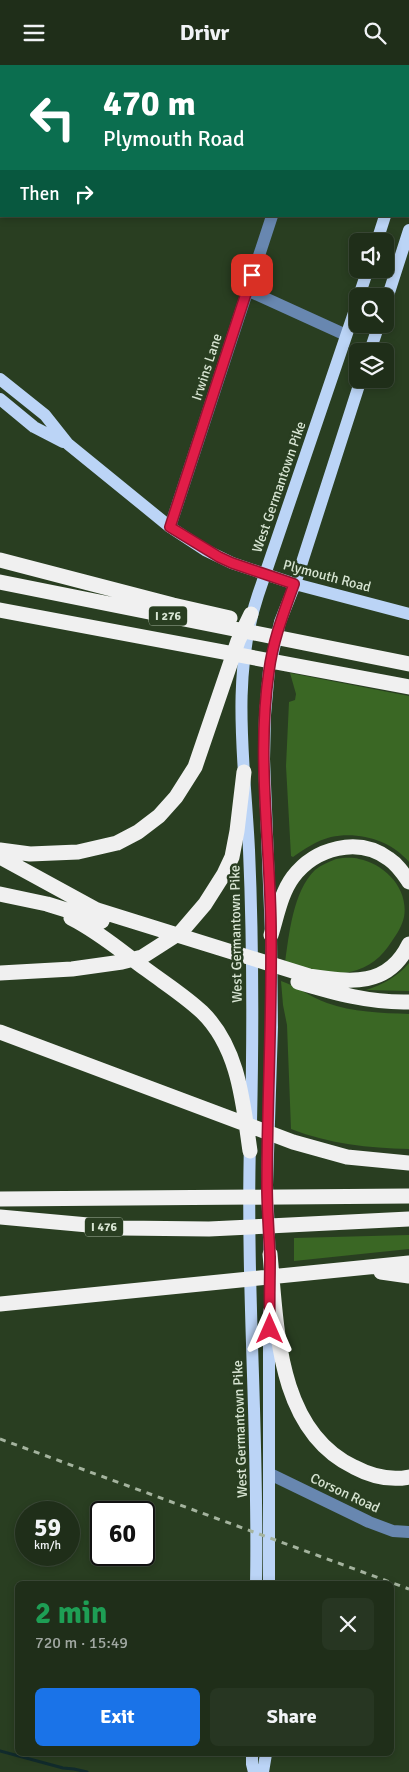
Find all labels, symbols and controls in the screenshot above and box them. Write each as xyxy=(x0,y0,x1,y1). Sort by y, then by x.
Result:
icon: menu xyxy=(20,19,48,47)
text: Drivr xyxy=(180,19,229,46)
icon: search xyxy=(361,19,389,47)
text: 470 m xyxy=(103,82,196,125)
icon: left xyxy=(20,85,85,150)
text: Plymouth Road xyxy=(103,125,245,152)
icon: right xyxy=(70,180,98,208)
text: Then xyxy=(20,182,60,206)
map controls xyxy=(349,233,394,388)
button: sound xyxy=(349,233,394,278)
pin xyxy=(231,254,273,296)
icon: arrive xyxy=(238,261,266,289)
button: search xyxy=(349,288,394,333)
street label: Irwins Lane xyxy=(188,331,226,403)
button: layers xyxy=(349,343,394,388)
street label: West Germantown Pike xyxy=(249,419,309,555)
street label: Plymouth Road xyxy=(281,556,373,596)
road number: I 276 xyxy=(149,607,187,625)
street label: West Germantown Pike xyxy=(226,865,246,1003)
road number: I 476 xyxy=(85,1217,123,1237)
position arrow xyxy=(243,1302,295,1354)
street label: West Germantown Pike xyxy=(229,1360,251,1498)
street label: Corson Road xyxy=(307,1469,383,1517)
speed limit sign: 60 xyxy=(90,1501,155,1566)
text: 59 xyxy=(34,1512,61,1543)
text: km/h xyxy=(34,1538,61,1553)
text: 2 min xyxy=(35,1595,107,1632)
button: close xyxy=(322,1598,374,1650)
text: 720 m · 15:49 xyxy=(35,1633,128,1653)
button: Exit xyxy=(35,1688,200,1746)
button: Share xyxy=(210,1688,374,1746)

